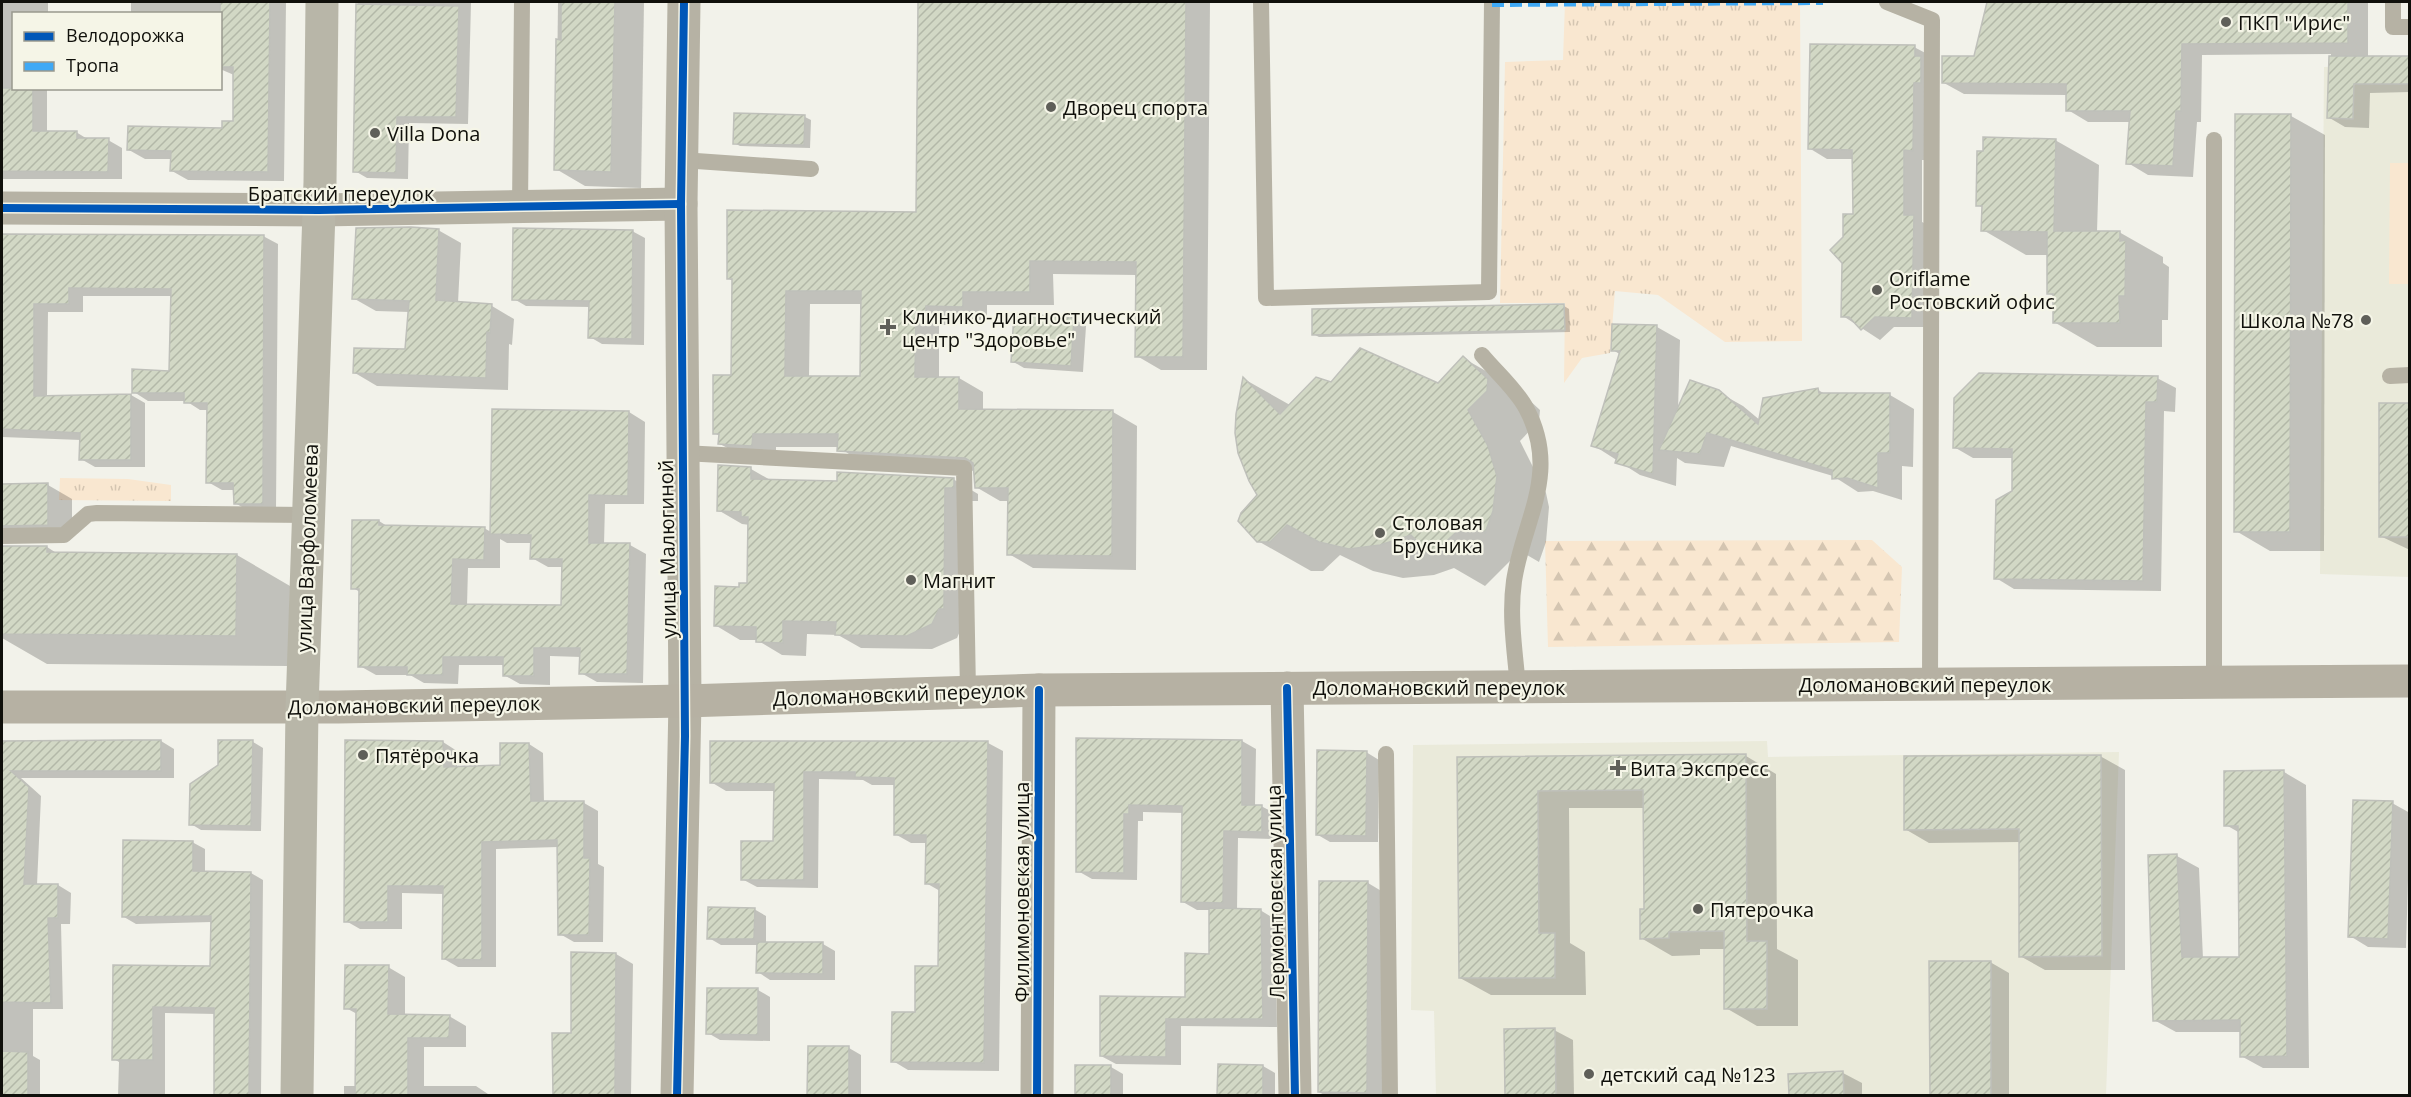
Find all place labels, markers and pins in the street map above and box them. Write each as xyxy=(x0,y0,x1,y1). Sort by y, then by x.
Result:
place label: ПКП "Ирис" xyxy=(2238,9,2350,36)
marker: ПКП "Ирис" xyxy=(2219,15,2233,29)
place label: Дворец спорта xyxy=(1063,94,1208,121)
marker: Дворец спорта xyxy=(1044,100,1058,114)
place label: Villa Dona xyxy=(387,120,480,147)
marker: Villa Dona xyxy=(368,126,382,140)
place label: Oriflame Ростовский офис xyxy=(1889,265,2055,315)
marker: Oriflame Ростовский офис xyxy=(1870,283,1884,297)
place label: Клинико-диагностический центр "Здоровье" xyxy=(902,303,1162,353)
place label: Школа №78 xyxy=(2240,307,2354,334)
marker: Школа №78 xyxy=(2359,313,2373,327)
marker: Клинико-диагностический центр "Здоровье" xyxy=(879,318,897,336)
place label: Столовая Брусника xyxy=(1392,509,1483,559)
marker: Столовая Брусника xyxy=(1373,526,1387,540)
place label: Магнит xyxy=(923,567,996,594)
marker: Магнит xyxy=(904,573,918,587)
place label: Пятёрочка xyxy=(375,742,479,769)
marker: Пятёрочка xyxy=(356,748,370,762)
place label: Вита Экспресс xyxy=(1630,755,1769,782)
marker: Вита Экспресс xyxy=(1611,761,1625,775)
place label: Пятерочка xyxy=(1710,896,1814,923)
marker: Пятерочка xyxy=(1691,902,1705,916)
place label: детский сад №123 xyxy=(1601,1061,1776,1088)
marker: детский сад №123 xyxy=(1582,1067,1596,1081)

